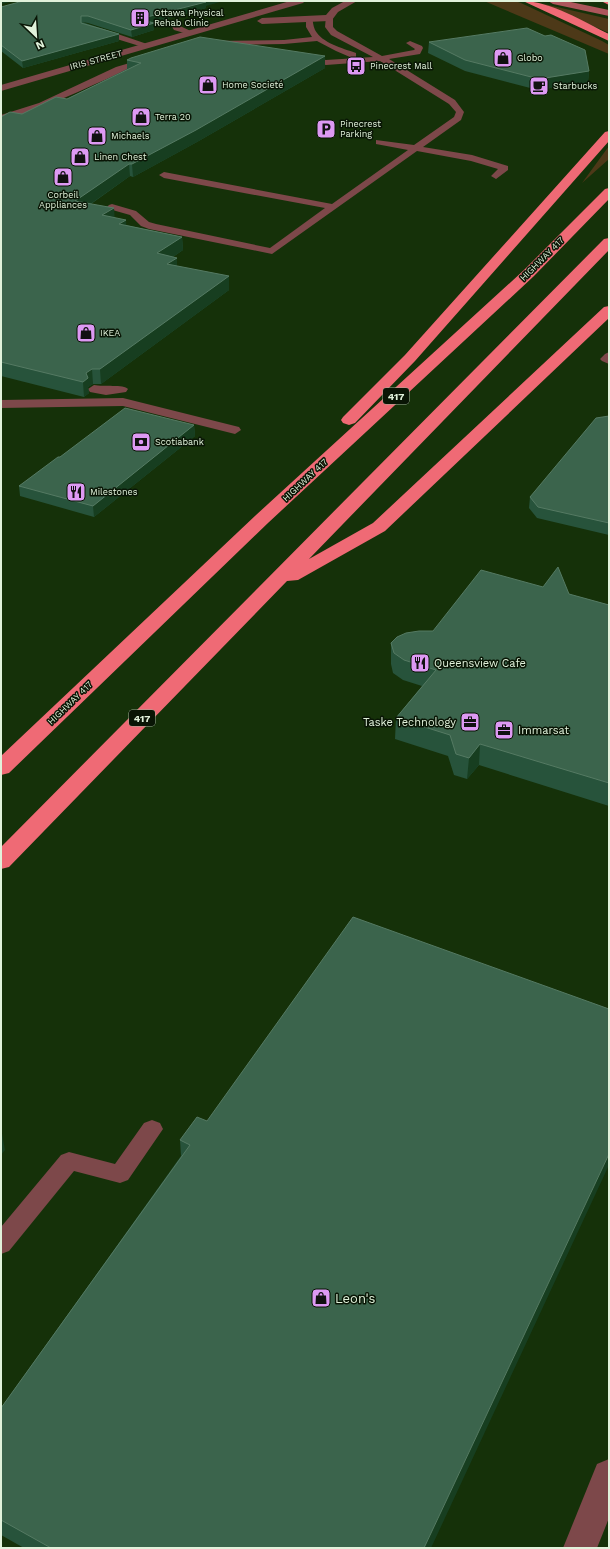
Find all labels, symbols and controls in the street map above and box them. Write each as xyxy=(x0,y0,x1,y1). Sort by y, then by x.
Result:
building icon: Ottawa Physical Rehab Clinic xyxy=(129,7,151,29)
place label: Ottawa Physical Rehab Clinic xyxy=(154,8,224,28)
north arrow xyxy=(16,16,56,56)
text: N xyxy=(34,37,46,52)
shop icon: Globo xyxy=(492,47,514,69)
street label: IRIS STREET xyxy=(69,48,124,72)
place label: Globo xyxy=(517,53,543,63)
bus stop icon: Pinecrest Mall xyxy=(345,55,367,77)
place label: Pinecrest Mall xyxy=(370,61,432,71)
shop icon: Home Societé xyxy=(197,74,219,96)
cafe icon: Starbucks xyxy=(528,75,550,97)
place label: Home Societé xyxy=(222,80,283,90)
place label: Starbucks xyxy=(553,81,598,91)
shop icon: Terra 20 xyxy=(130,106,152,128)
place label: Terra 20 xyxy=(155,112,191,122)
parking icon: Pinecrest Parking xyxy=(315,118,337,140)
place label: Pinecrest Parking xyxy=(340,119,381,139)
shop icon: Michaels xyxy=(86,125,108,147)
place label: Michaels xyxy=(111,131,150,141)
shop icon: Linen Chest xyxy=(69,146,91,168)
place label: Linen Chest xyxy=(94,152,147,162)
shop icon: Corbeil Appliances xyxy=(52,166,74,188)
place label: Corbeil Appliances xyxy=(39,190,87,210)
street label: HIGHWAY 417 xyxy=(518,235,566,283)
shop icon: IKEA xyxy=(75,322,97,344)
place label: IKEA xyxy=(100,328,120,338)
road number: 417 xyxy=(383,388,409,404)
bank icon: Scotiabank xyxy=(130,431,152,453)
place label: Scotiabank xyxy=(155,437,204,447)
street label: HIGHWAY 417 xyxy=(280,457,330,503)
restaurant icon: Milestones xyxy=(65,481,87,503)
place label: Milestones xyxy=(90,487,138,497)
restaurant icon: Queensview Cafe xyxy=(409,652,431,674)
place label: Queensview Cafe xyxy=(434,657,526,670)
street label: HIGHWAY 417 xyxy=(46,679,94,727)
road number: 417 xyxy=(129,710,155,726)
office icon: Taske Technology xyxy=(459,711,481,733)
place label: Taske Technology xyxy=(363,716,456,729)
office icon: Immarsat xyxy=(493,719,515,741)
place label: Immarsat xyxy=(518,724,569,737)
shop icon: Leon's xyxy=(310,1287,332,1309)
place label: Leon's xyxy=(335,1291,375,1306)

